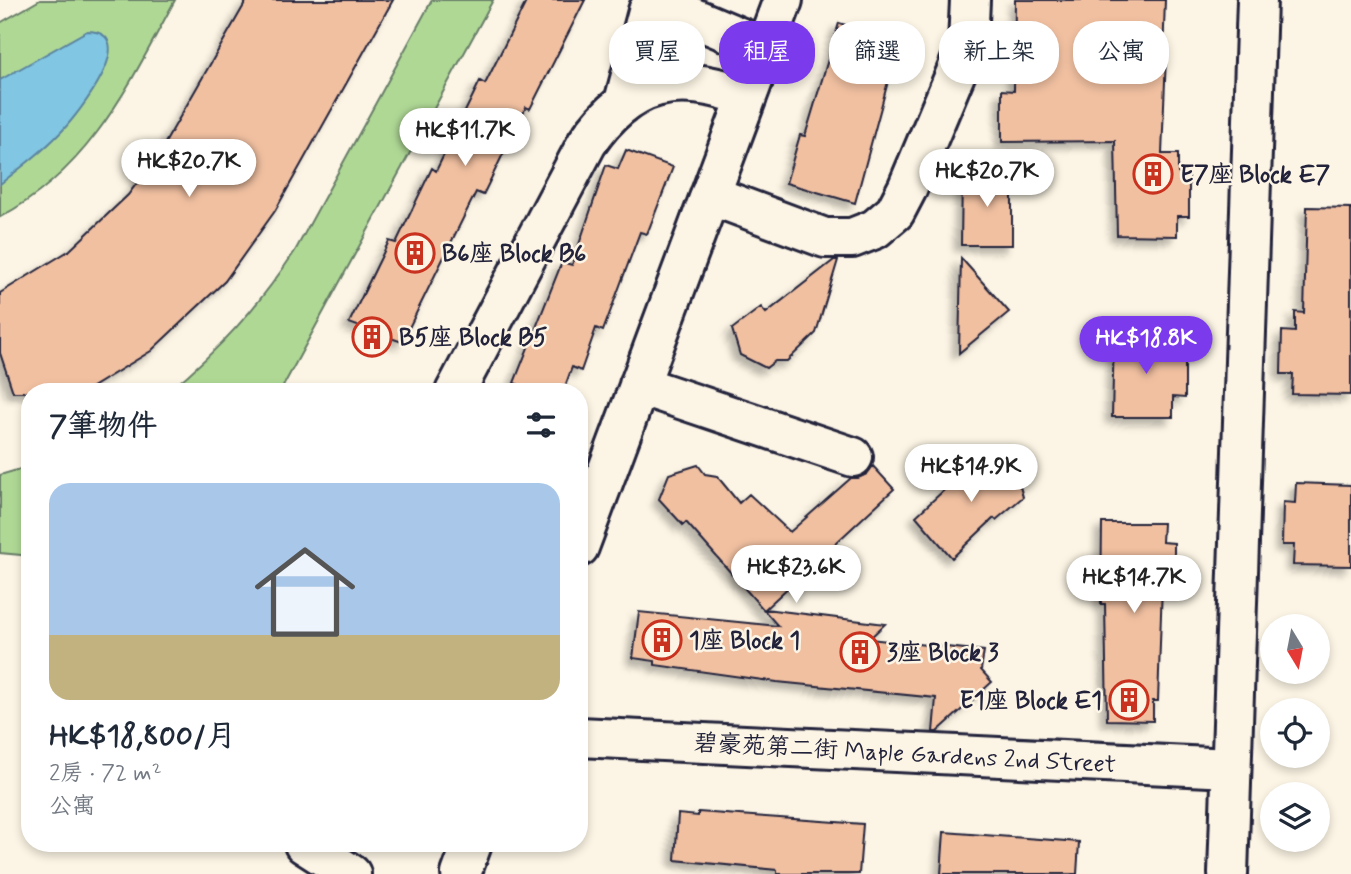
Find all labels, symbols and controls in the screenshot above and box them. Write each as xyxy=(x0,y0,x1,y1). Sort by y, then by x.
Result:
chip: 買屋 xyxy=(609,21,705,84)
chip: 租屋 xyxy=(719,21,815,84)
chip: 篩選 xyxy=(829,21,925,84)
chip: 新上架 xyxy=(939,21,1059,84)
chip: 公寓 xyxy=(1073,21,1169,84)
pin: HK$11.7K xyxy=(393,108,537,168)
text: HK$11.7K xyxy=(415,116,515,146)
pin: HK$20.7K xyxy=(117,140,261,199)
text: HK$20.7K xyxy=(137,147,241,177)
pin: HK$20.7K xyxy=(915,150,1059,209)
building icon: E7座 Block E7 xyxy=(1132,153,1174,195)
text: HK$20.7K xyxy=(935,157,1039,187)
place label: E7座 Block E7 xyxy=(1180,160,1330,191)
building icon: B6座 Block B6 xyxy=(394,232,436,274)
place label: B6座 Block B6 xyxy=(442,239,586,270)
building icon: B5座 Block B5 xyxy=(351,316,393,358)
pin: HK$18.8K xyxy=(1074,316,1218,376)
place label: B5座 Block B5 xyxy=(399,323,547,354)
text: HK$18.8K xyxy=(1096,324,1196,354)
icon: filters xyxy=(522,406,560,444)
text: 7筆物件 xyxy=(49,407,157,446)
pin: HK$14.9K xyxy=(899,444,1043,504)
text: HK$14.9K xyxy=(921,452,1021,482)
icon: home xyxy=(242,529,368,655)
pin: HK$23.6K xyxy=(724,546,868,605)
text: HK$23.6K xyxy=(747,553,845,583)
pin: HK$14.7K xyxy=(1062,556,1206,615)
text: HK$14.7K xyxy=(1082,563,1186,593)
north arrow xyxy=(1260,614,1330,684)
map controls xyxy=(1260,614,1330,852)
building icon: 1座 Block 1 xyxy=(641,619,683,661)
place label: 1座 Block 1 xyxy=(689,626,800,657)
building icon: 3座 Block 3 xyxy=(839,631,881,673)
place label: 3座 Block 3 xyxy=(887,638,999,669)
building icon: E1座 Block E1 xyxy=(1108,679,1150,721)
place label: E1座 Block E1 xyxy=(960,686,1102,717)
button: locate xyxy=(1260,698,1330,768)
text: HK$18,800/月 xyxy=(49,717,236,756)
street label: 碧豪苑第二街 Maple Gardens 2nd Street xyxy=(693,728,1117,781)
text: 2房 · 72 m² xyxy=(49,759,162,789)
button: layers xyxy=(1260,782,1330,852)
text: 公寓 xyxy=(49,792,95,822)

